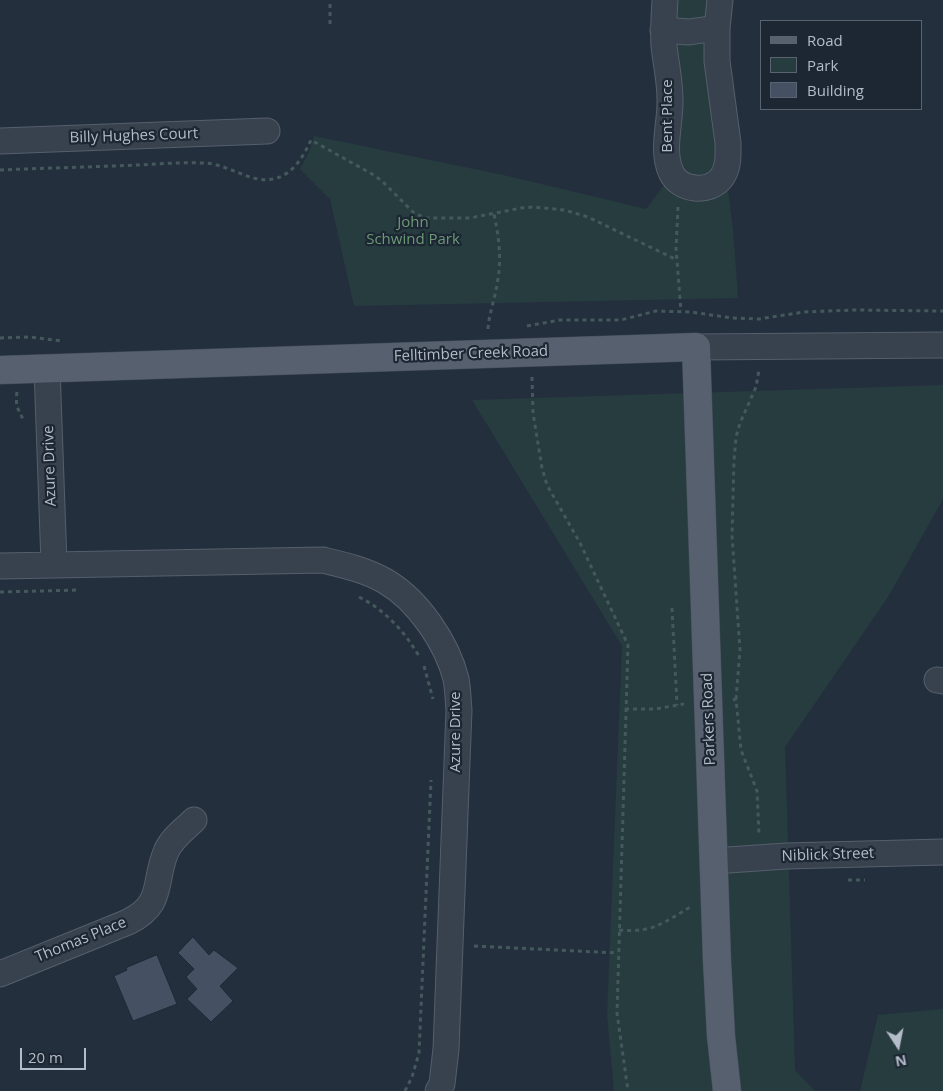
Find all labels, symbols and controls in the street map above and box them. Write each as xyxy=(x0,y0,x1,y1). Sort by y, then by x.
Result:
legend xyxy=(760,20,923,110)
text: Road xyxy=(807,30,843,50)
text: Park xyxy=(807,55,838,75)
street label: Bent Place xyxy=(659,79,677,153)
text: Building xyxy=(807,80,864,100)
street label: Billy Hughes Court xyxy=(69,125,199,147)
park label: John Schwind Park xyxy=(366,214,460,249)
street label: Felltimber Creek Road xyxy=(394,342,548,366)
street label: Azure Drive xyxy=(40,425,60,507)
street label: Parkers Road xyxy=(698,672,720,766)
street label: Azure Drive xyxy=(447,692,465,772)
street label: Niblick Street xyxy=(781,844,875,866)
street label: Thomas Place xyxy=(33,914,129,966)
north arrow xyxy=(873,1021,923,1071)
scale bar xyxy=(22,1038,89,1070)
text: 20 m xyxy=(28,1047,63,1067)
text: N xyxy=(894,1051,908,1072)

